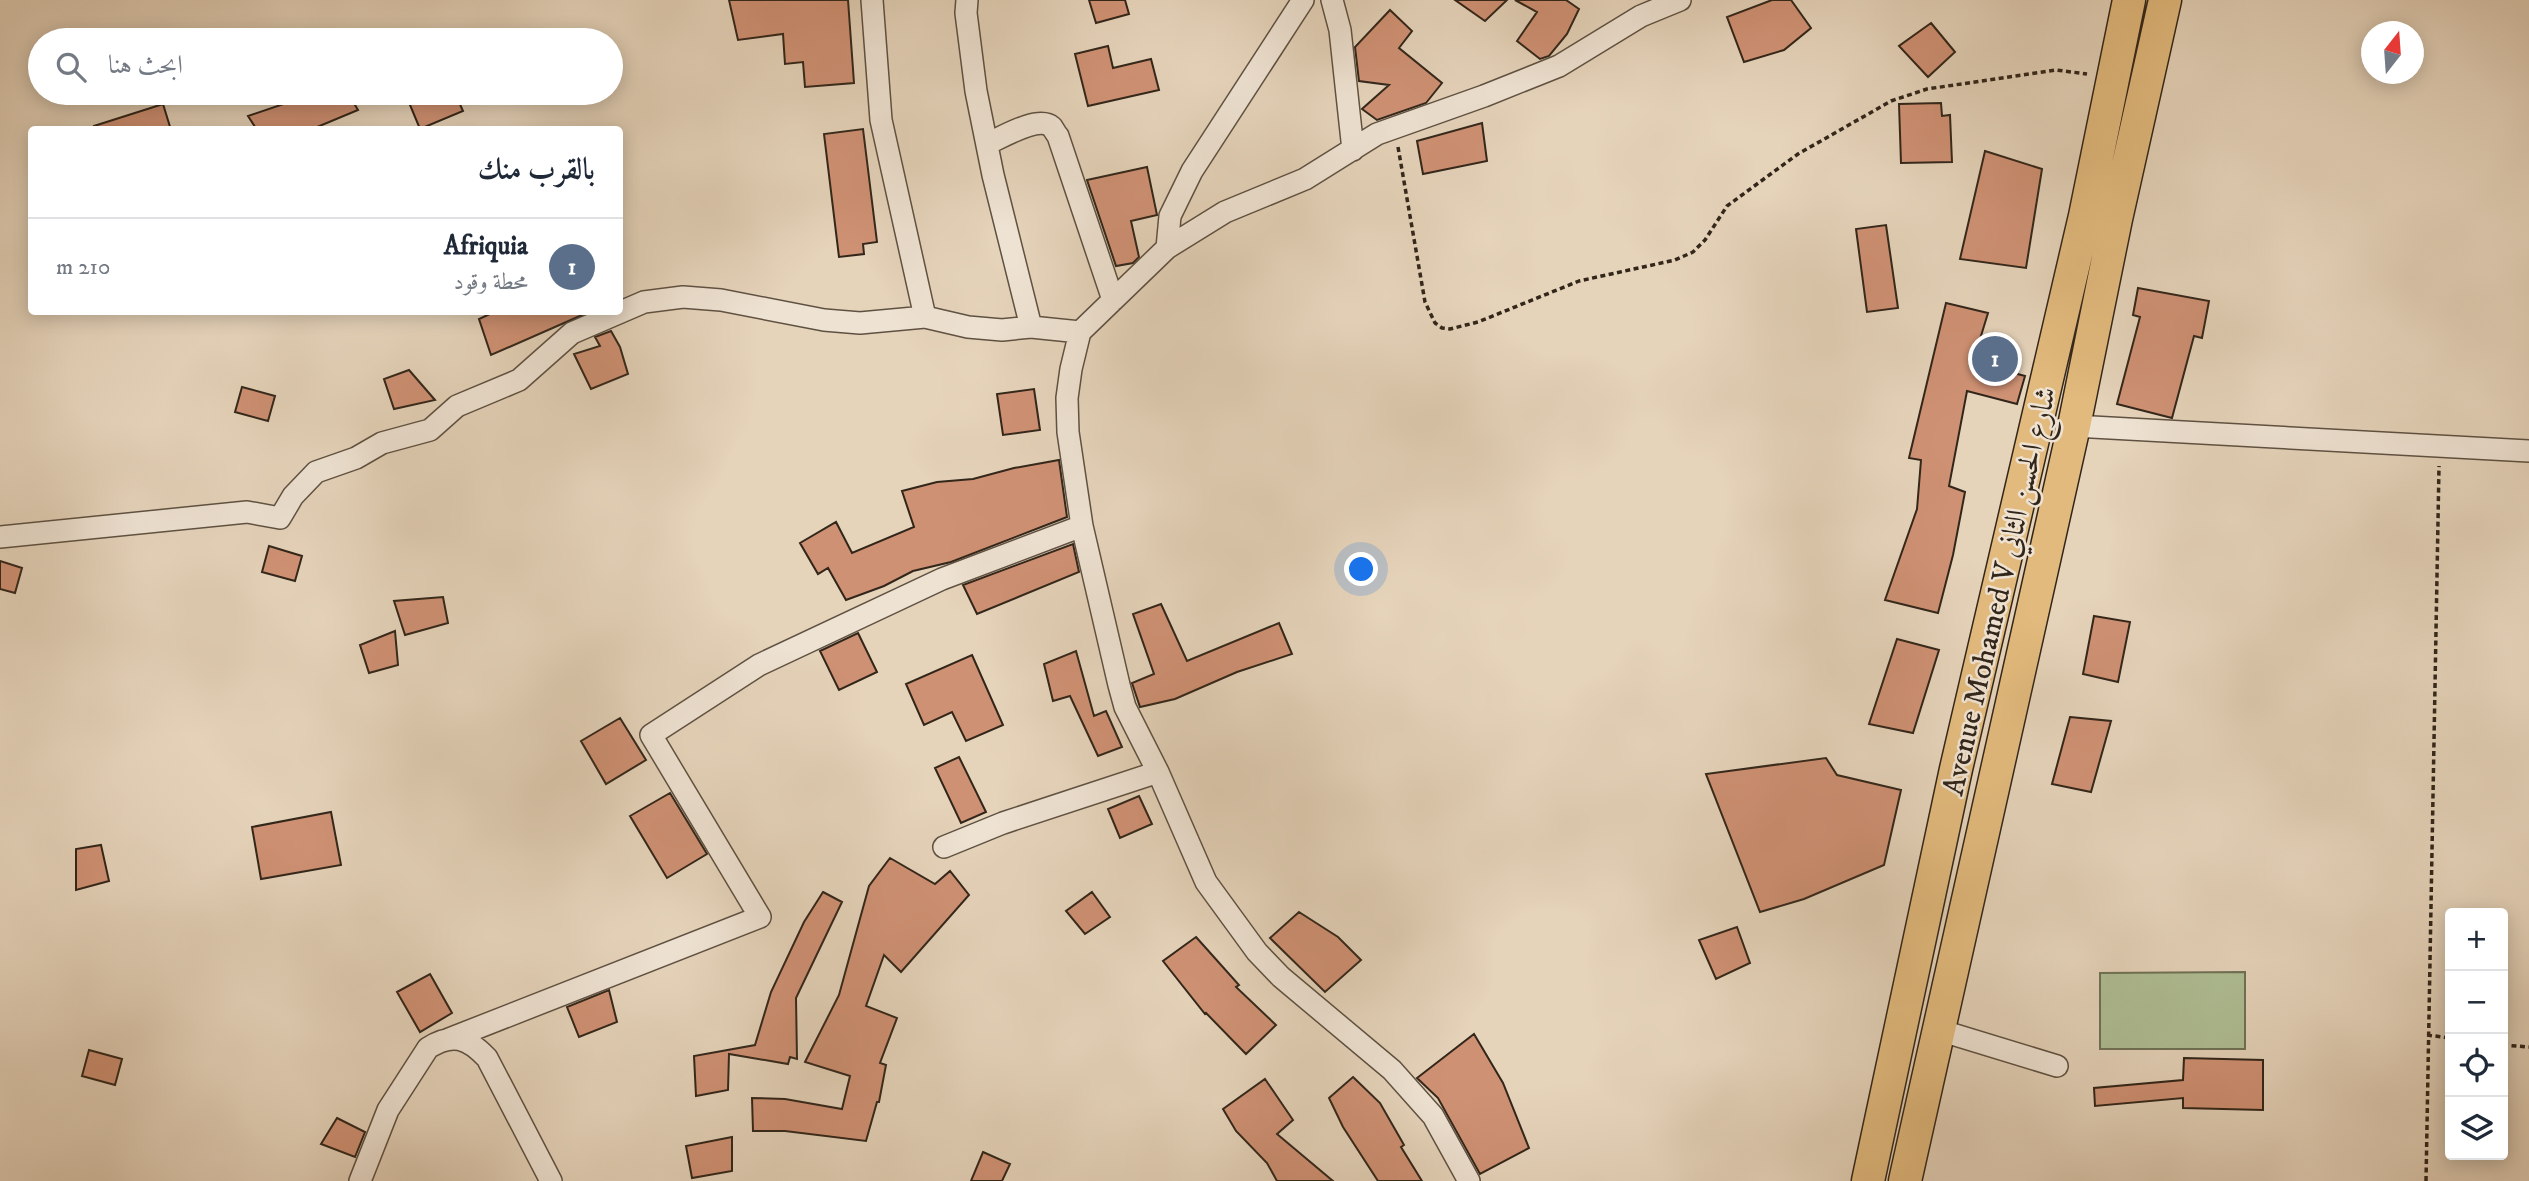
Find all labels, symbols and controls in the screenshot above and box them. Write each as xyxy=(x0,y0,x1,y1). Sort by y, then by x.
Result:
north arrow xyxy=(2361,21,2424,84)
search box xyxy=(28,28,623,105)
icon: search xyxy=(52,48,90,86)
text: ابحث هنا xyxy=(108,49,183,82)
text: بالقرب منك xyxy=(478,152,595,189)
text: Afriquia xyxy=(444,230,528,263)
text: 210 m xyxy=(56,253,110,282)
text: 1 xyxy=(568,253,576,282)
text: محطة وقود xyxy=(453,268,528,297)
pin: 1 xyxy=(1972,333,2018,385)
street label: Avenue Mohamed V شارع الحسن الثاني xyxy=(1935,383,2070,800)
your location xyxy=(1344,552,1378,586)
map controls xyxy=(2445,908,2508,1160)
button: + xyxy=(2445,908,2508,971)
button: − xyxy=(2445,971,2508,1034)
button: locate xyxy=(2445,1034,2508,1097)
button: layers xyxy=(2445,1097,2508,1160)

